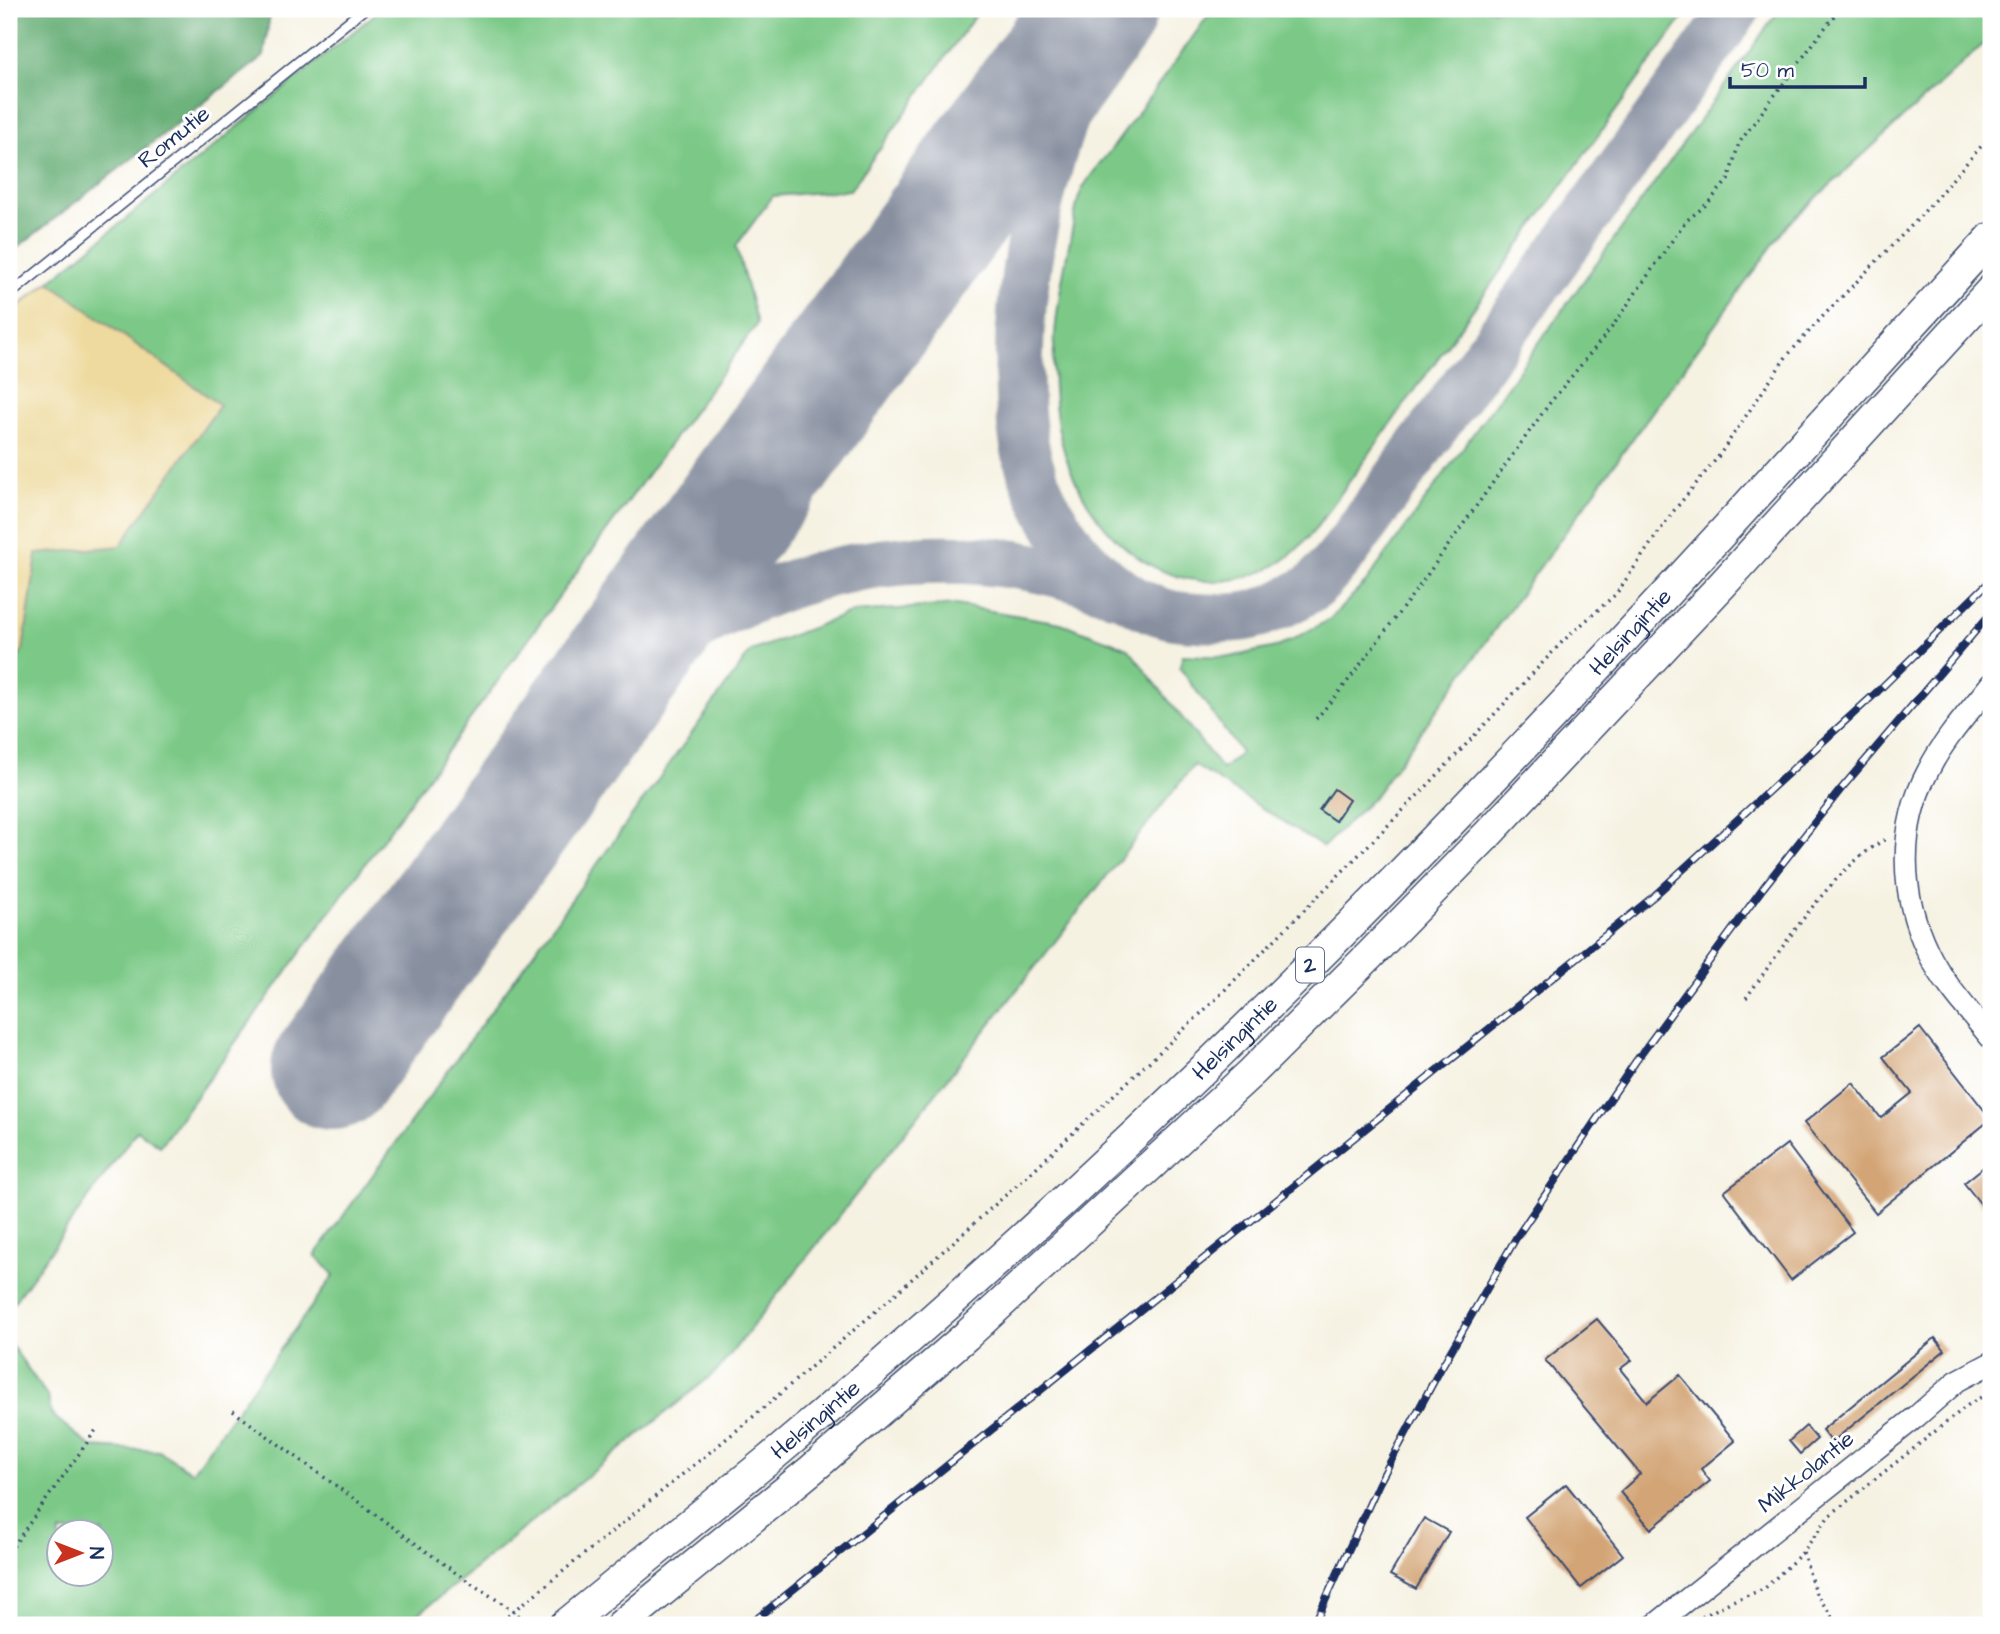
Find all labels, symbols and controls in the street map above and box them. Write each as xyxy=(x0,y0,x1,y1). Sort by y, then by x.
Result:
scale bar xyxy=(1730,46,1865,90)
text: 50 m xyxy=(1741,56,1795,85)
street label: Romutie xyxy=(131,98,217,176)
street label: Helsingintie xyxy=(1582,581,1679,683)
road number: 2 xyxy=(1296,948,1324,982)
street label: Helsingintie xyxy=(1185,989,1285,1088)
street label: Helsingintie xyxy=(764,1372,867,1467)
street label: Mikkolantie xyxy=(1751,1423,1861,1521)
north arrow xyxy=(46,1518,116,1588)
text: N xyxy=(82,1547,109,1559)

